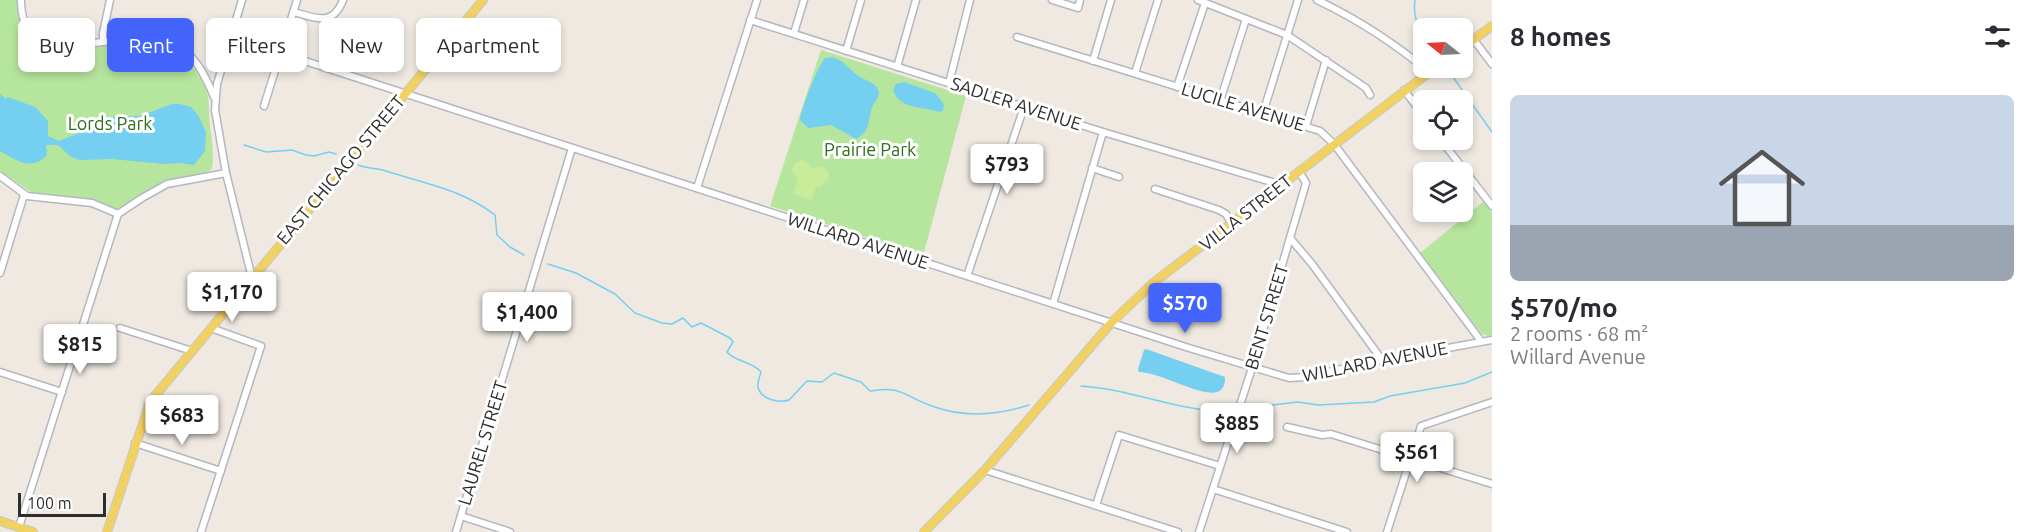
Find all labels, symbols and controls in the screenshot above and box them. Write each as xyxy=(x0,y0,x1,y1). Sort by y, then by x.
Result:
chip: Buy xyxy=(18,18,95,72)
chip: Rent xyxy=(107,18,194,72)
chip: Filters xyxy=(206,18,307,72)
chip: New xyxy=(319,18,404,72)
chip: Apartment xyxy=(416,18,561,72)
north arrow xyxy=(1413,18,1473,78)
map controls xyxy=(1413,18,1473,222)
icon: filters xyxy=(1981,20,2014,53)
text: 8 homes xyxy=(1510,22,1611,51)
street label: SADLER AVENUE xyxy=(949,73,1084,134)
street label: LUCILE AVENUE xyxy=(1179,78,1307,134)
button: locate xyxy=(1413,90,1473,150)
street label: EAST CHICAGO STREET xyxy=(272,91,408,248)
park label: Lords Park xyxy=(68,113,152,133)
icon: home xyxy=(1708,134,1816,242)
park label: Prairie Park xyxy=(824,139,916,159)
pin: $793 xyxy=(971,144,1043,195)
text: $793 xyxy=(984,152,1030,175)
button: layers xyxy=(1413,162,1473,222)
street label: VILLA STREET xyxy=(1195,170,1295,254)
street label: WILLARD AVENUE xyxy=(785,208,931,272)
street label: BENT STREET xyxy=(1240,261,1292,372)
pin: $1,170 xyxy=(183,272,281,323)
text: $1,170 xyxy=(201,280,263,303)
pin: $570 xyxy=(1149,283,1221,334)
text: $570 xyxy=(1162,291,1208,314)
pin: $1,400 xyxy=(478,292,576,343)
text: $570/mo xyxy=(1510,293,1618,322)
text: $1,400 xyxy=(496,300,558,323)
text: 2 rooms · 68 m² xyxy=(1510,322,1648,345)
pin: $815 xyxy=(44,324,116,375)
text: $815 xyxy=(57,332,103,355)
street label: WILLARD AVENUE xyxy=(1301,337,1449,385)
text: Willard Avenue xyxy=(1510,345,1646,368)
street label: LAUREL STREET xyxy=(454,378,510,507)
pin: $683 xyxy=(146,395,218,446)
text: $683 xyxy=(159,403,205,426)
pin: $885 xyxy=(1201,403,1273,454)
text: $885 xyxy=(1214,411,1260,434)
pin: $561 xyxy=(1381,432,1453,483)
text: $561 xyxy=(1394,440,1440,463)
scale bar xyxy=(18,490,106,518)
text: 100 m xyxy=(27,494,72,512)

